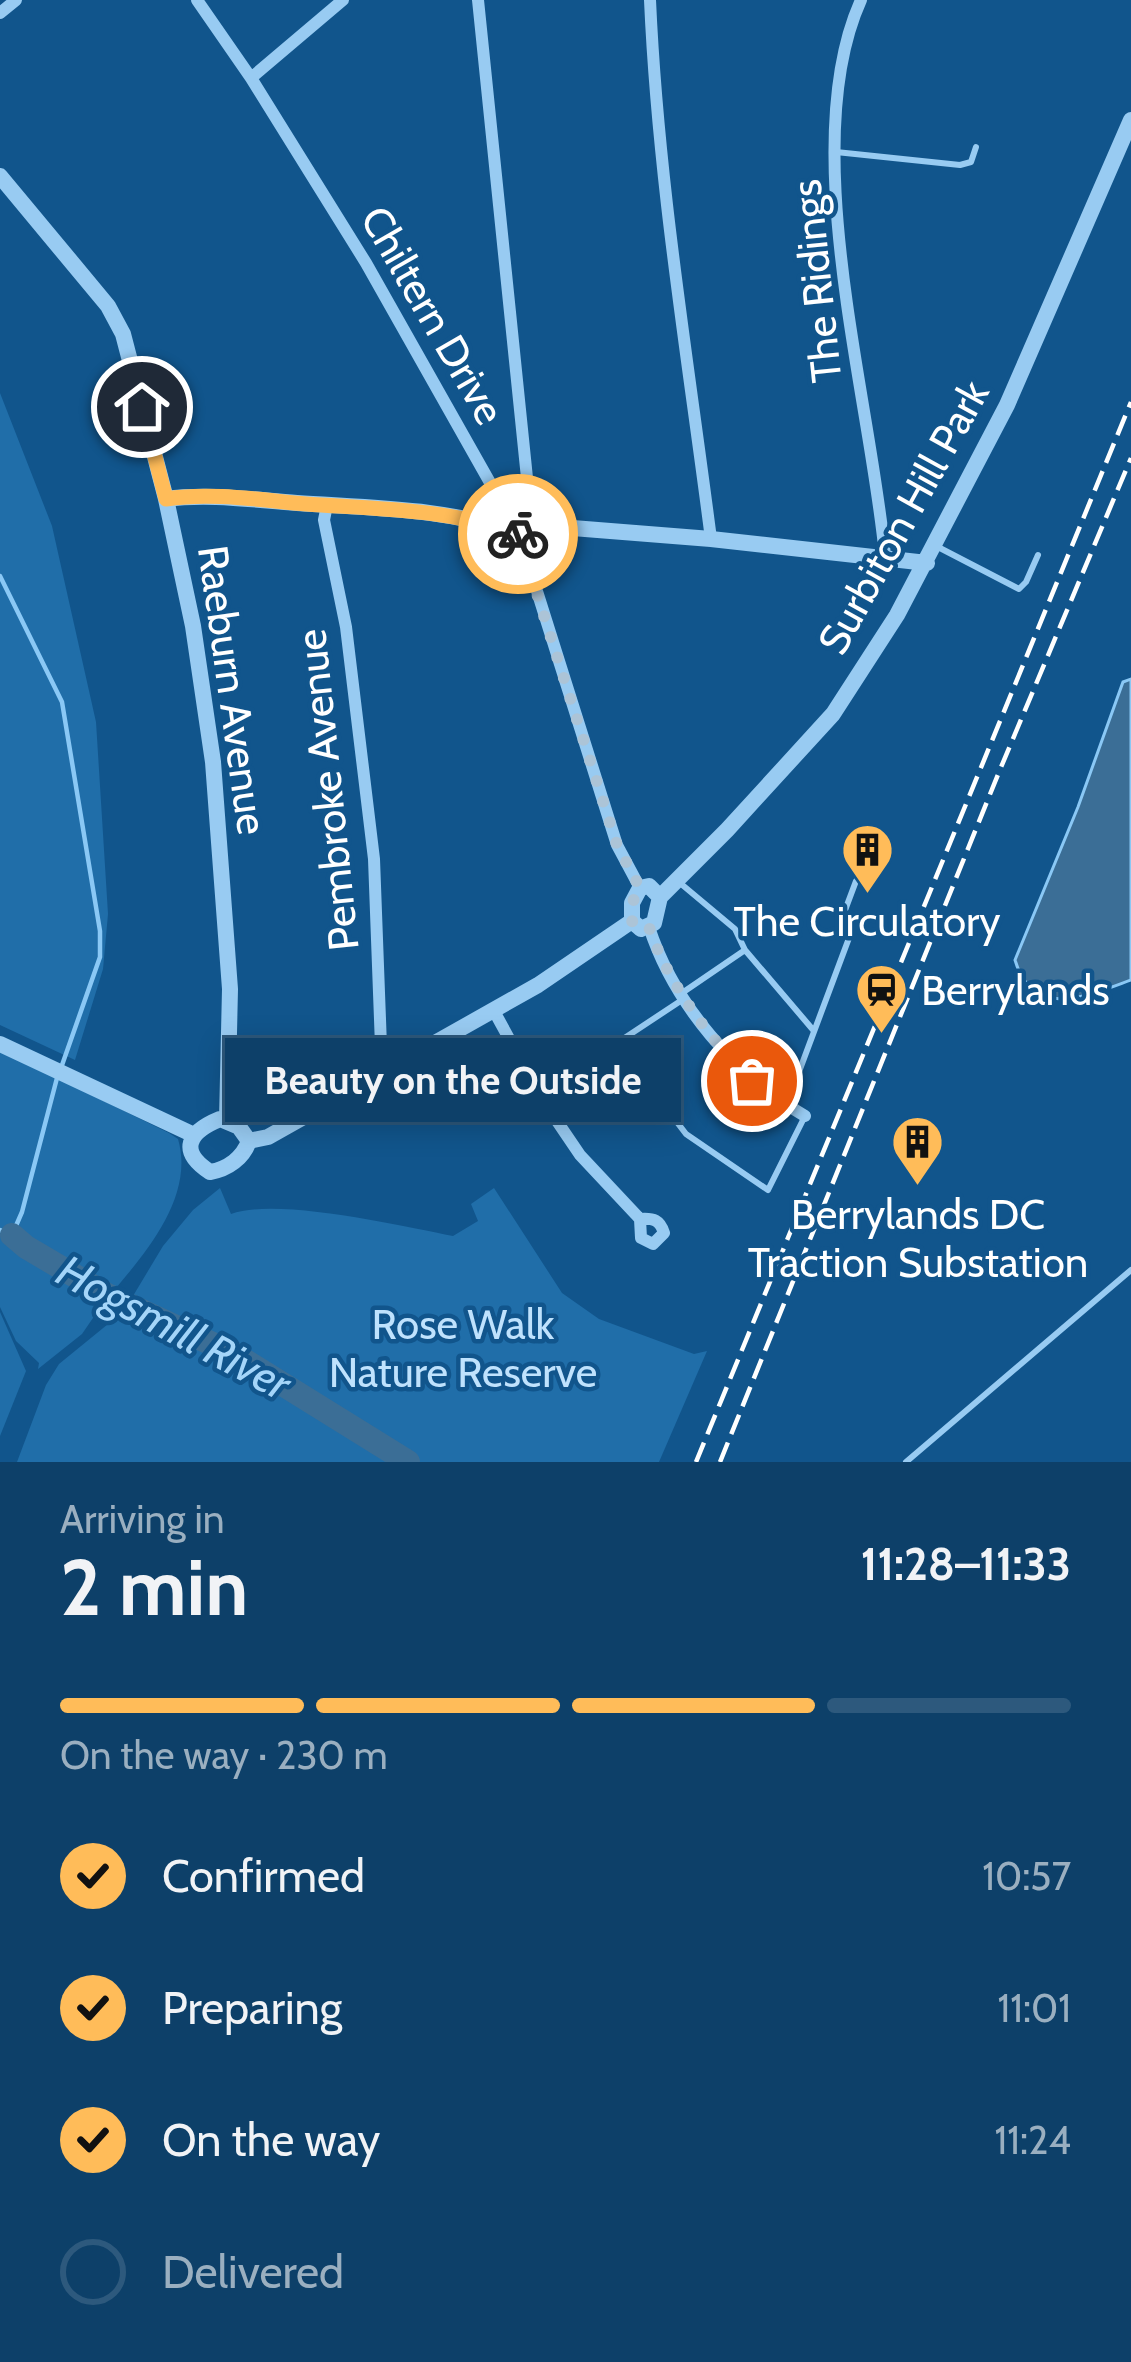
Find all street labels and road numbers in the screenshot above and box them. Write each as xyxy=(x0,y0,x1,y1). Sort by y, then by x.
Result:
street label: The Ridings xyxy=(779,177,853,385)
street label: Chiltern Drive xyxy=(350,197,516,433)
street label: Surbiton Hill Park xyxy=(806,371,1000,663)
street label: Raeburn Avenue xyxy=(187,542,279,838)
street label: Pembroke Avenue xyxy=(284,627,370,953)

